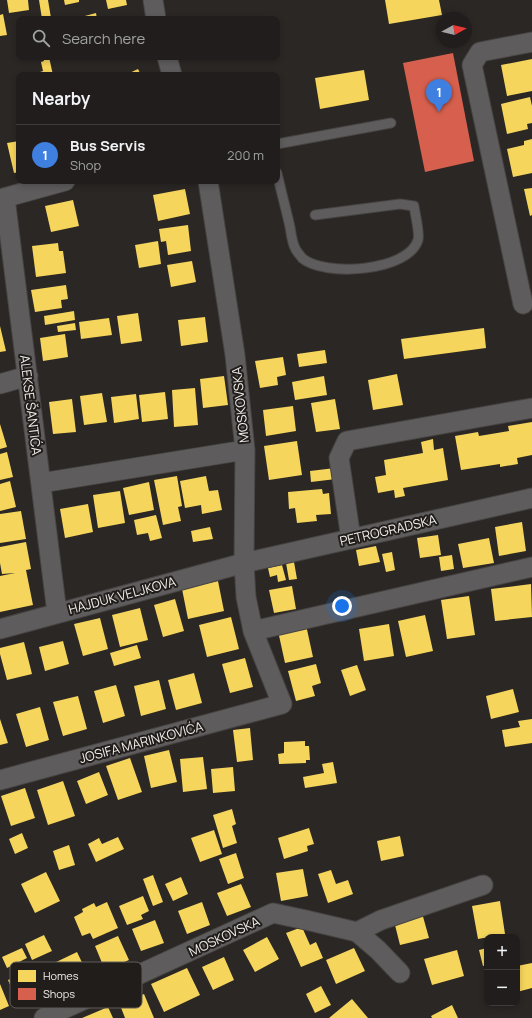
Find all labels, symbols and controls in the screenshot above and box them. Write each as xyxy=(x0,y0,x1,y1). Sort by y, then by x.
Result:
north arrow xyxy=(436,12,472,48)
search box xyxy=(16,16,280,60)
icon: search xyxy=(30,27,52,49)
text: Search here xyxy=(62,28,145,49)
pin: 1 xyxy=(426,79,452,112)
text: Nearby xyxy=(32,87,90,110)
text: Bus Servis xyxy=(70,135,145,156)
text: 1 xyxy=(42,146,48,164)
text: 200 m xyxy=(227,146,264,164)
text: Shop xyxy=(70,156,101,174)
street label: ALEKSE ŠANTIĆA xyxy=(16,354,46,456)
street label: MOSKOVSKA xyxy=(227,366,253,444)
street label: PETROGRADSKA xyxy=(338,510,438,550)
street label: HAJDUK VELJKOVA xyxy=(66,572,178,618)
your location xyxy=(332,596,352,616)
street label: JOSIFA MARINKOVIĆA xyxy=(77,717,205,767)
street label: MOSKOVSKA xyxy=(186,912,262,960)
map controls xyxy=(484,934,520,1006)
button: + xyxy=(484,934,520,970)
legend xyxy=(10,962,142,1008)
text: Homes xyxy=(43,968,79,983)
button: − xyxy=(484,970,520,1006)
text: Shops xyxy=(43,986,75,1001)

